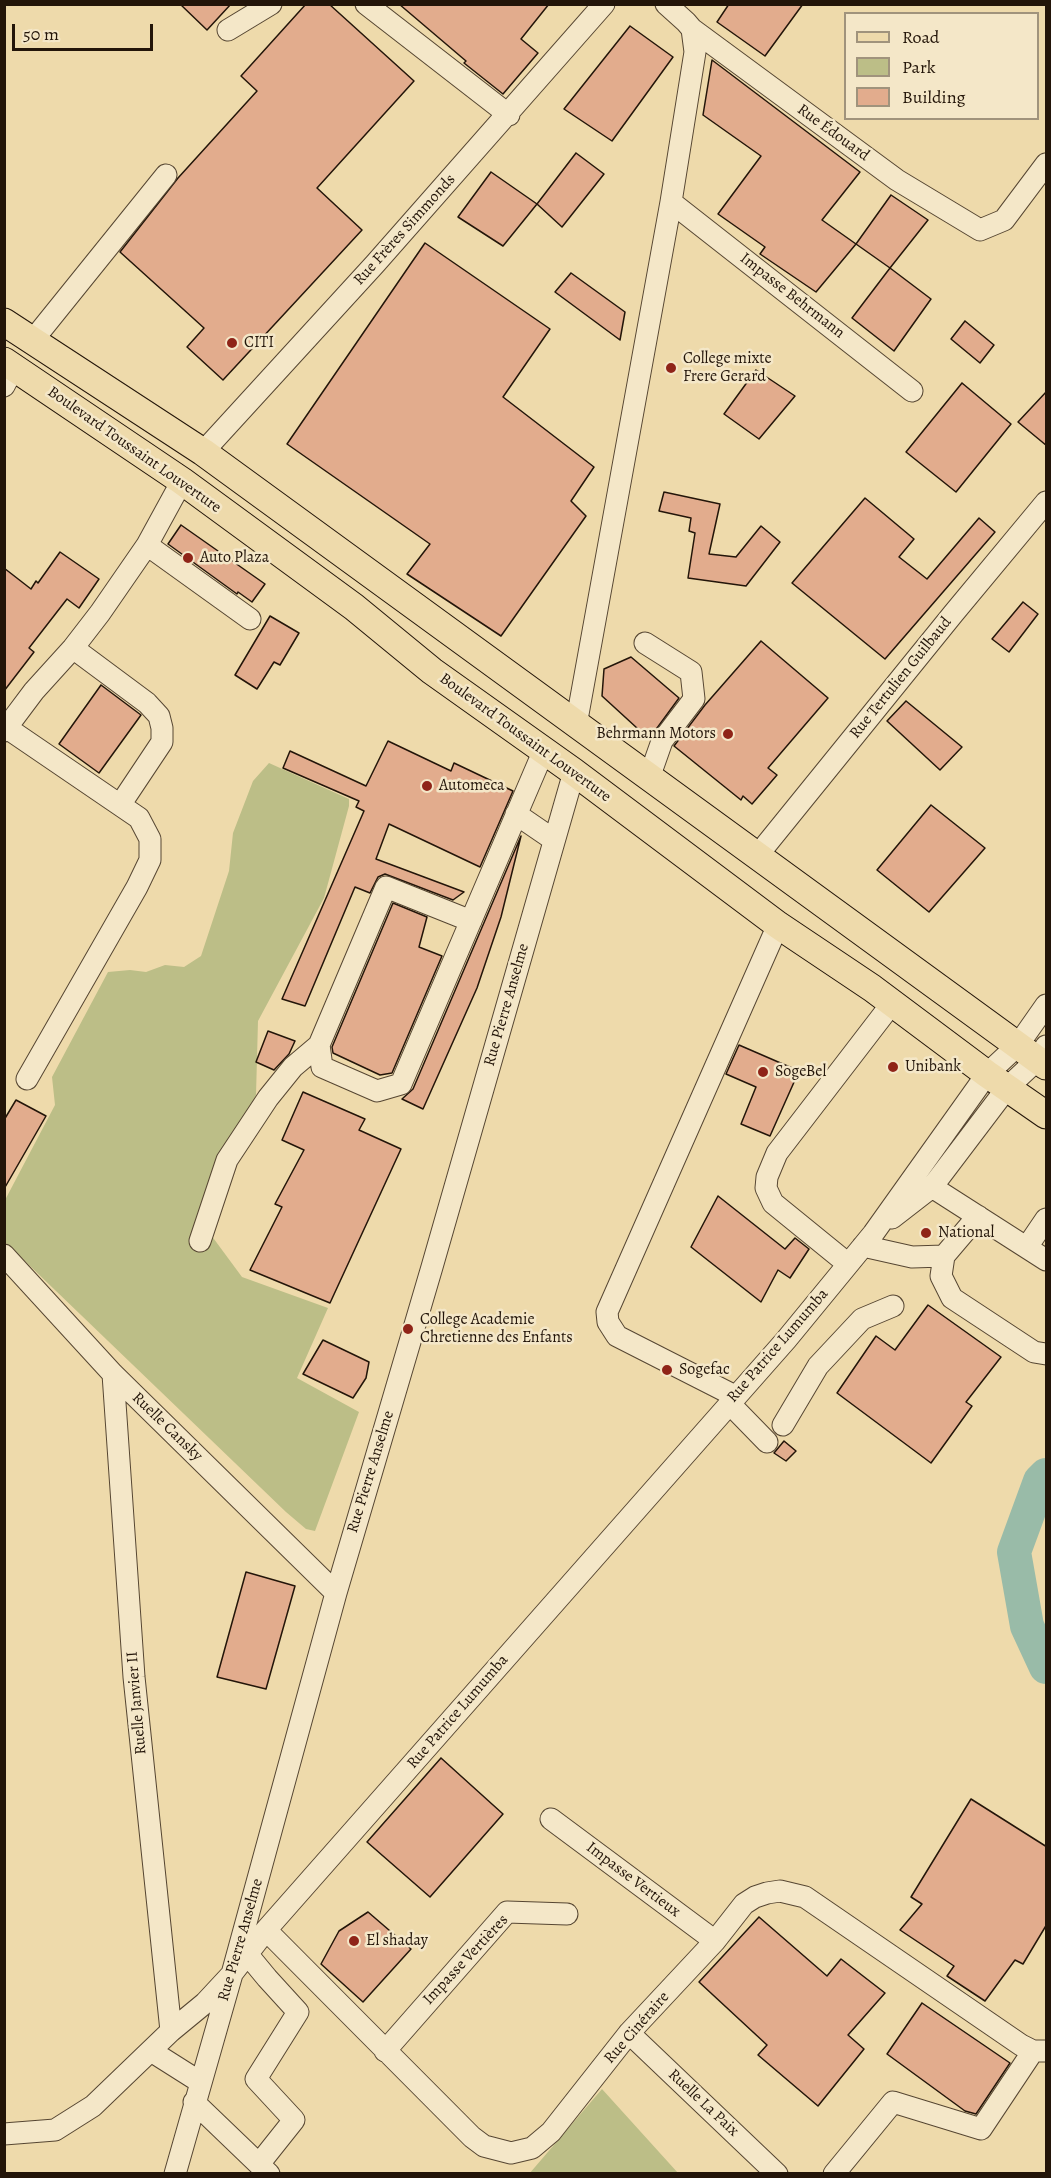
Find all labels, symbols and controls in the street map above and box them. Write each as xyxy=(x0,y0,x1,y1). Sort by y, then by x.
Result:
scale bar xyxy=(15,12,156,50)
legend xyxy=(844,12,1039,120)
text: 50 m xyxy=(23,22,59,46)
text: Road xyxy=(902,25,939,49)
text: Park xyxy=(902,55,936,79)
text: Building xyxy=(902,85,966,109)
street label: Rue Édouard xyxy=(793,100,873,166)
street label: Rue Frères Simmonds xyxy=(350,170,460,290)
street label: Impasse Behrmann xyxy=(736,249,848,343)
place label: CITI xyxy=(244,333,274,353)
marker: CITI xyxy=(225,336,239,350)
place label: College mixte Frere Gerard xyxy=(683,349,772,387)
marker: College mixte Frere Gerard xyxy=(664,361,678,375)
street label: Boulevard Toussaint Louverture xyxy=(43,383,225,517)
place label: Auto Plaza xyxy=(200,548,269,568)
marker: Auto Plaza xyxy=(181,551,195,565)
street label: Rue Tertulien Guilbaud xyxy=(846,613,956,743)
street label: Boulevard Toussaint Louverture xyxy=(435,669,615,807)
place label: Behrmann Motors xyxy=(596,724,716,744)
marker: Behrmann Motors xyxy=(721,727,735,741)
place label: Automeca xyxy=(439,776,504,796)
marker: Automeca xyxy=(420,779,434,793)
street label: Rue Pierre Anselme xyxy=(480,941,534,1069)
place label: Unibank xyxy=(905,1057,961,1077)
marker: Unibank xyxy=(886,1060,900,1074)
place label: SogeBel xyxy=(775,1062,826,1082)
marker: SogeBel xyxy=(756,1065,770,1079)
place label: National xyxy=(938,1223,995,1243)
marker: National xyxy=(919,1226,933,1240)
street label: Rue Patrice Lumumba xyxy=(723,1285,833,1407)
place label: College Academie Chretienne des Enfants xyxy=(420,1310,573,1348)
marker: College Academie Chretienne des Enfants xyxy=(401,1322,415,1336)
place label: Sogefac xyxy=(679,1360,730,1380)
marker: Sogefac xyxy=(660,1363,674,1377)
street label: Ruelle Cansky xyxy=(128,1388,206,1466)
street label: Rue Pierre Anselme xyxy=(343,1409,399,1535)
street label: Ruelle Janvier II xyxy=(123,1651,151,1755)
street label: Rue Patrice Lumumba xyxy=(403,1651,513,1773)
street label: Impasse Vertieux xyxy=(582,1838,684,1922)
street label: Rue Pierre Anselme xyxy=(214,1876,268,2004)
street label: Impasse Vertières xyxy=(419,1911,513,2009)
place label: El shaday xyxy=(366,1931,428,1951)
marker: El shaday xyxy=(347,1934,361,1948)
street label: Rue Cinéraire xyxy=(600,1988,674,2068)
street label: Ruelle La Paix xyxy=(664,2065,742,2141)

